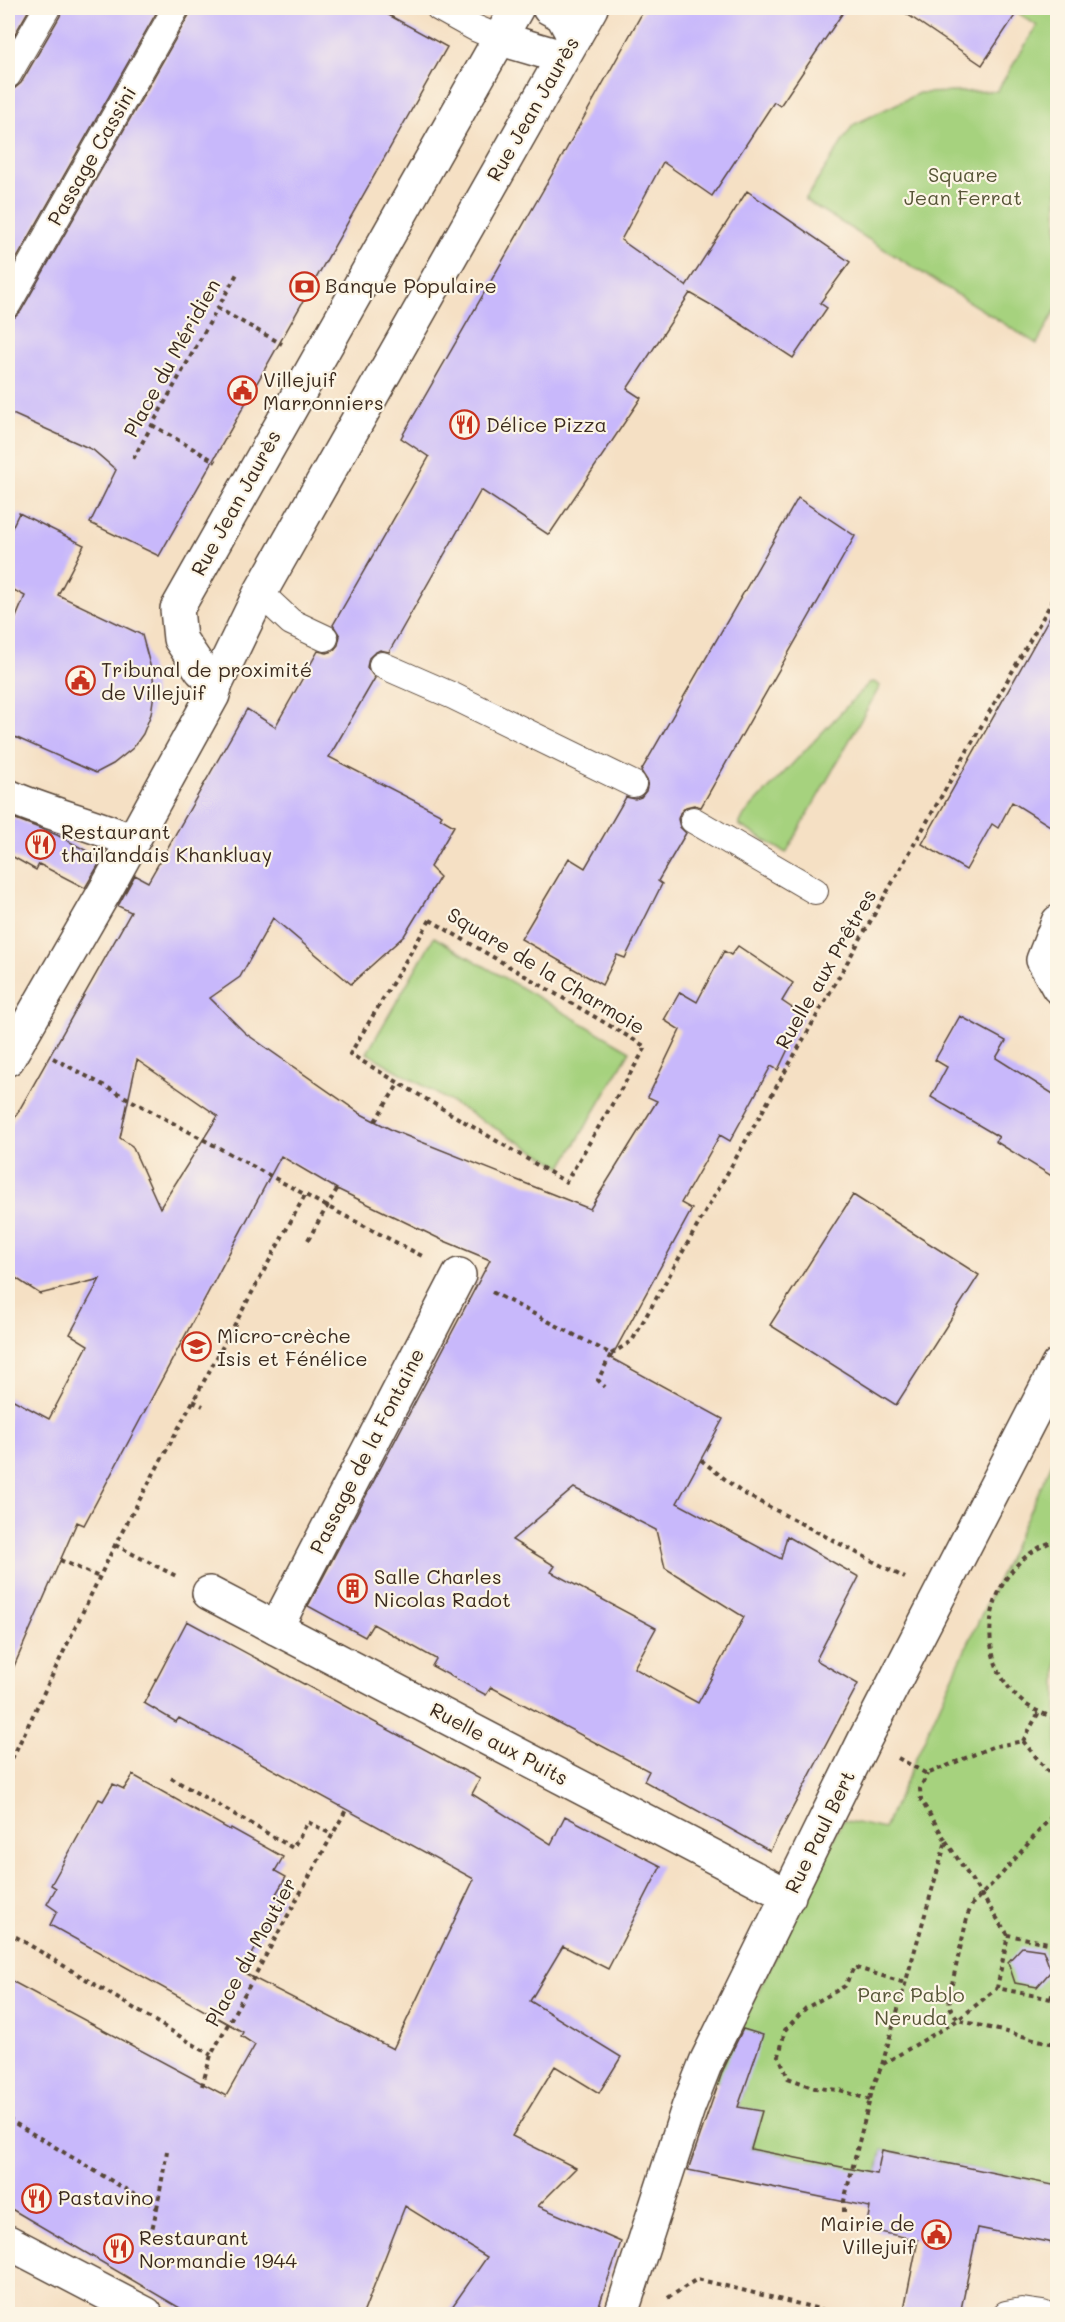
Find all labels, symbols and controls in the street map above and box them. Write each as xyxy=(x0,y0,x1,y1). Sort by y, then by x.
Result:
street label: Rue Jean Jaurès xyxy=(480,32,584,185)
street label: Passage Cassini xyxy=(41,81,142,230)
park label: Square Jean Ferrat xyxy=(904,161,1022,210)
bank icon: Banque Populaire xyxy=(288,270,320,302)
place label: Banque Populaire xyxy=(325,272,497,298)
street label: Place du Méridien xyxy=(117,274,225,441)
place label: Villejuif Marronniers xyxy=(263,366,384,415)
public building icon: Villejuif Marronniers xyxy=(226,375,258,407)
restaurant icon: Délice Pizza xyxy=(449,409,481,441)
place label: Délice Pizza xyxy=(486,411,607,437)
street label: Rue Jean Jaurès xyxy=(184,425,286,580)
place label: Tribunal de proximité de Villejuif xyxy=(101,656,312,705)
public building icon: Tribunal de proximité de Villejuif xyxy=(64,665,96,697)
place label: Restaurant thaïlandais Khankluay xyxy=(61,818,272,867)
restaurant icon: Restaurant thaïlandais Khankluay xyxy=(24,828,56,860)
street label: Ruelle aux Prêtres xyxy=(769,884,882,1053)
street label: Square de la Charmoie xyxy=(443,901,650,1039)
place label: Micro-crèche Isis et Fénélice xyxy=(217,1322,368,1371)
school or university icon: Micro-crèche Isis et Fénélice xyxy=(180,1331,212,1363)
street label: Passage de la Fontaine xyxy=(303,1343,429,1558)
place label: Salle Charles Nicolas Radot xyxy=(374,1563,511,1612)
building icon: Salle Charles Nicolas Radot xyxy=(337,1573,369,1605)
street label: Ruelle aux Puits xyxy=(426,1696,573,1790)
street label: Rue Paul Bert xyxy=(778,1766,860,1897)
street label: Place du Moutier xyxy=(198,1872,302,2031)
park label: Parc Pablo Neruda xyxy=(857,1981,965,2030)
restaurant icon: Pastavino xyxy=(21,2182,53,2214)
place label: Pastavino xyxy=(58,2184,153,2210)
place label: Mairie de Villejuif xyxy=(820,2210,916,2259)
public building icon: Mairie de Villejuif xyxy=(920,2219,952,2251)
place label: Restaurant Normandie 1944 xyxy=(139,2224,297,2273)
restaurant icon: Restaurant Normandie 1944 xyxy=(102,2233,134,2265)

